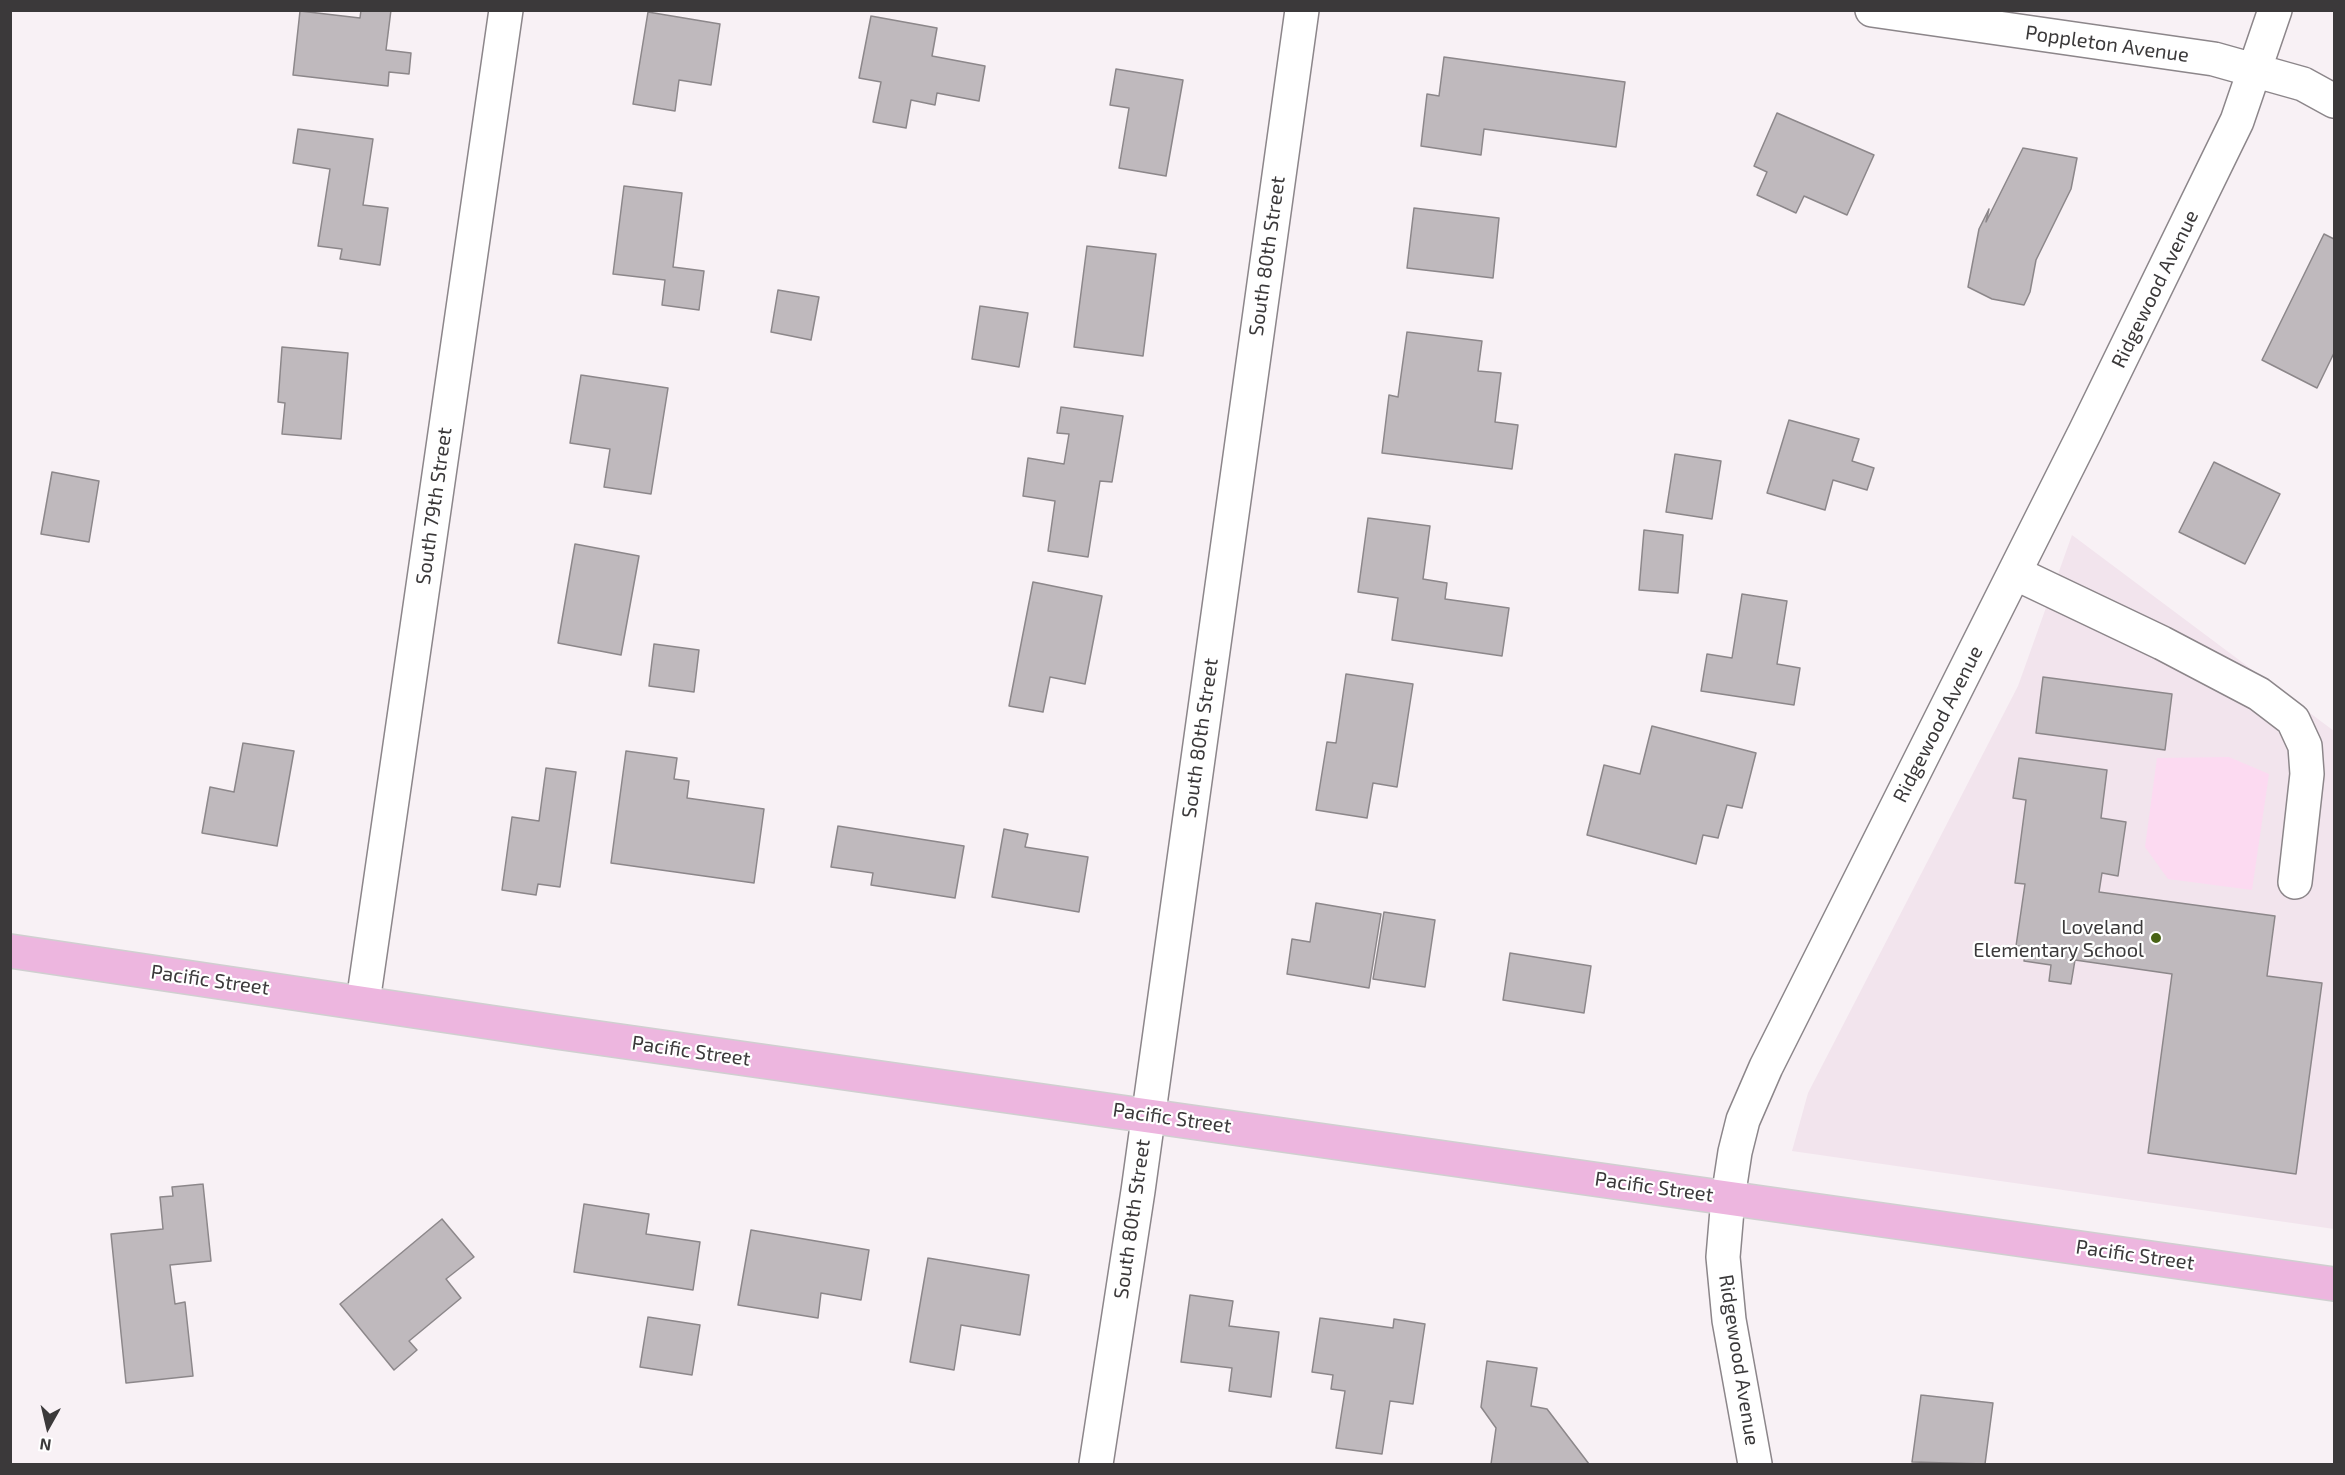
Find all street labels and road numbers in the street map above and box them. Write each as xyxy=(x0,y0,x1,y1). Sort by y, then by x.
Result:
street label: Poppleton Avenue xyxy=(2024,21,2190,67)
street label: South 80th Street xyxy=(1244,175,1290,337)
street label: Ridgewood Avenue xyxy=(2106,206,2204,372)
street label: South 79th Street xyxy=(411,426,457,586)
street label: Ridgewood Avenue xyxy=(1888,642,1988,806)
street label: South 80th Street xyxy=(1177,657,1223,819)
street label: Pacific Street xyxy=(149,960,271,1000)
street label: Pacific Street xyxy=(630,1031,752,1071)
street label: Pacific Street xyxy=(1111,1098,1233,1138)
street label: South 80th Street xyxy=(1109,1138,1155,1300)
street label: Pacific Street xyxy=(1593,1167,1715,1207)
street label: Pacific Street xyxy=(2074,1235,2196,1275)
street label: Ridgewood Avenue xyxy=(1714,1273,1764,1447)

